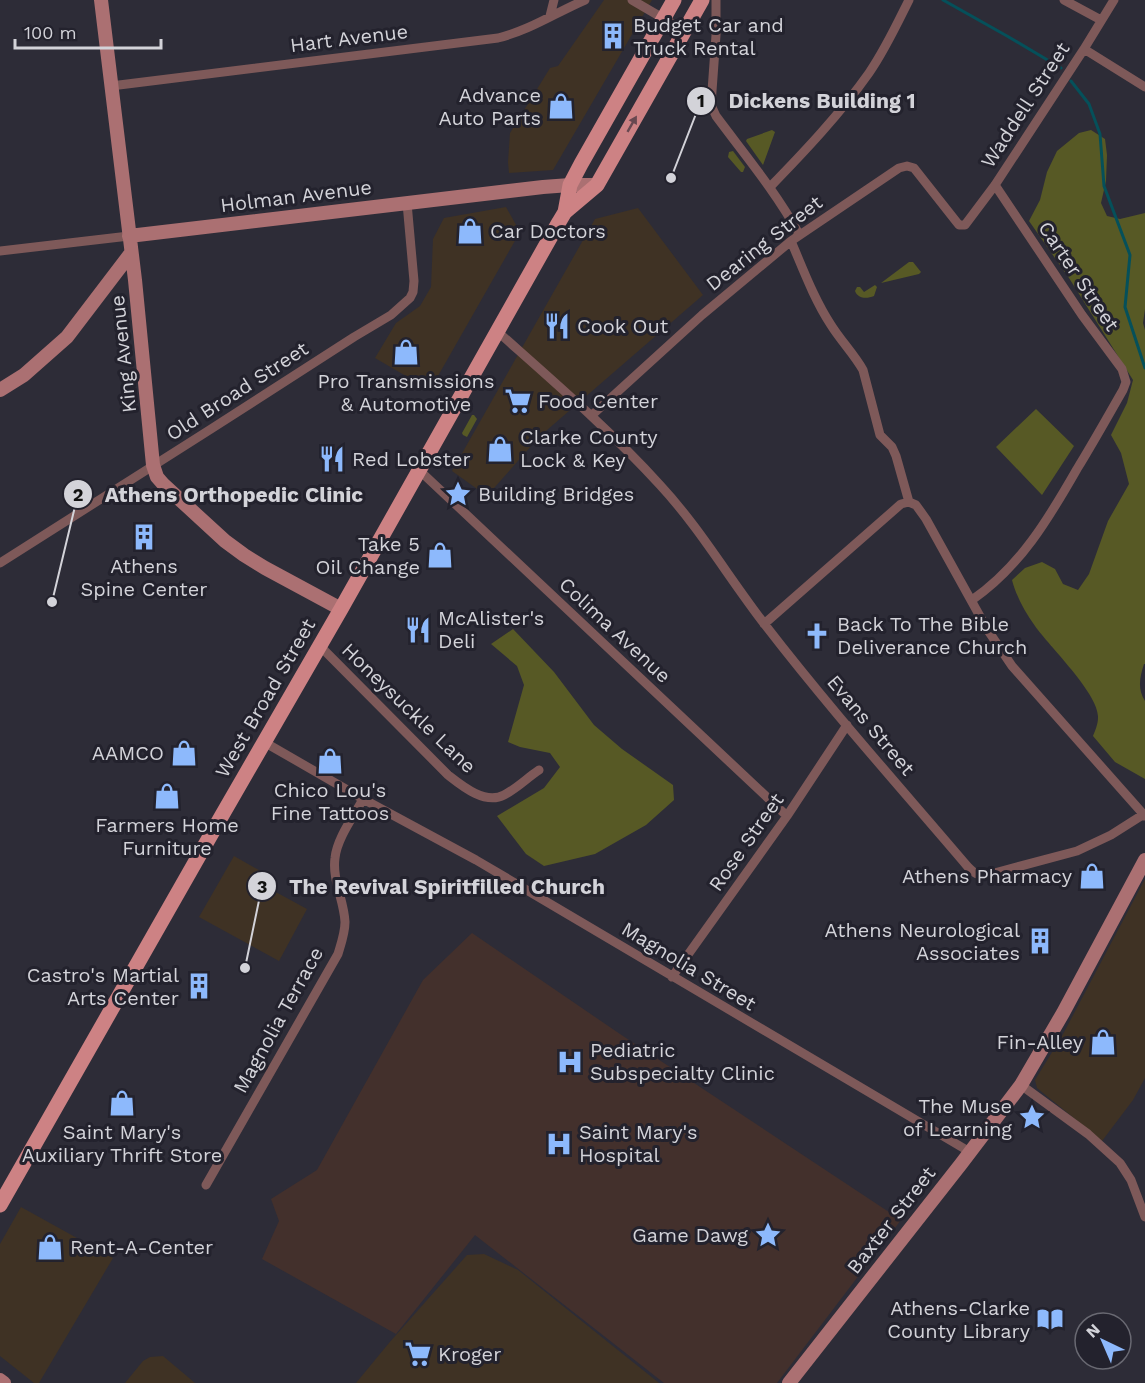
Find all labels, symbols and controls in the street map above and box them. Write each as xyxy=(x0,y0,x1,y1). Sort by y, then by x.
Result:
scale bar xyxy=(15,12,160,50)
place label: Budget Car and Truck Rental xyxy=(633,13,784,60)
street label: Hart Avenue xyxy=(289,19,409,57)
building icon: Budget Car and Truck Rental xyxy=(598,21,628,51)
text: 100 m xyxy=(24,22,77,43)
street label: Waddell Street xyxy=(975,37,1075,172)
callout: Dickens Building 1 xyxy=(686,81,927,120)
place label: Advance Auto Parts xyxy=(438,83,541,130)
text: Dickens Building 1 xyxy=(728,88,916,113)
text: 1 xyxy=(697,90,705,111)
shop icon: Advance Auto Parts xyxy=(546,91,576,121)
one-way arrow xyxy=(626,116,637,132)
street label: Holman Avenue xyxy=(219,175,373,217)
street label: Dearing Street xyxy=(701,190,827,296)
shop icon: Car Doctors xyxy=(455,216,485,246)
street label: Carter Street xyxy=(1033,217,1125,336)
place label: Car Doctors xyxy=(490,219,606,243)
street label: King Avenue xyxy=(105,294,141,414)
restaurant icon: Cook Out xyxy=(542,311,572,341)
place label: Cook Out xyxy=(577,314,669,338)
street label: Old Broad Street xyxy=(162,336,313,446)
shop icon: Pro Transmissions & Automotive xyxy=(391,337,421,367)
place label: Pro Transmissions & Automotive xyxy=(318,369,494,416)
supermarket icon: Food Center xyxy=(503,386,533,416)
place label: Food Center xyxy=(538,389,658,413)
place label: Clarke County Lock & Key xyxy=(520,425,658,472)
shop icon: Clarke County Lock & Key xyxy=(485,434,515,464)
restaurant icon: Red Lobster xyxy=(317,444,347,474)
place label: Red Lobster xyxy=(352,447,471,471)
callout: Athens Orthopedic Clinic xyxy=(63,475,375,514)
place icon: Building Bridges xyxy=(443,479,473,509)
text: Athens Orthopedic Clinic xyxy=(105,482,363,507)
place label: Building Bridges xyxy=(478,482,634,506)
text: 2 xyxy=(73,484,83,505)
building icon: Athens Spine Center xyxy=(129,522,159,552)
place label: Take 5 Oil Change xyxy=(316,532,420,579)
shop icon: Take 5 Oil Change xyxy=(425,540,455,570)
place label: Athens Spine Center xyxy=(81,554,207,601)
street label: Colima Avenue xyxy=(554,572,676,688)
place label: McAlister's Deli xyxy=(438,606,544,653)
place label: Back To The Bible Deliverance Church xyxy=(837,612,1027,659)
street label: West Broad Street xyxy=(210,614,321,782)
restaurant icon: McAlister's Deli xyxy=(403,615,433,645)
church icon: Back To The Bible Deliverance Church xyxy=(802,621,832,651)
street label: Honeysuckle Lane xyxy=(337,638,481,778)
street label: Evans Street xyxy=(822,670,920,780)
shop icon: AAMCO xyxy=(169,738,199,768)
place label: AAMCO xyxy=(92,741,164,765)
shop icon: Chico Lou's Fine Tattoos xyxy=(315,746,345,776)
place label: Chico Lou's Fine Tattoos xyxy=(271,778,389,825)
shop icon: Farmers Home Furniture xyxy=(152,781,182,811)
street label: Rose Street xyxy=(703,788,789,896)
place label: Farmers Home Furniture xyxy=(95,813,239,860)
shop icon: Athens Pharmacy xyxy=(1077,861,1107,891)
place label: Athens Pharmacy xyxy=(902,864,1073,888)
callout: The Revival Spiritfilled Church xyxy=(247,867,617,906)
text: The Revival Spiritfilled Church xyxy=(289,874,605,899)
text: 3 xyxy=(257,876,267,897)
street label: Magnolia Street xyxy=(617,916,761,1016)
place label: Athens Neurological Associates xyxy=(825,918,1020,965)
building icon: Athens Neurological Associates xyxy=(1025,926,1055,956)
street label: Magnolia Terrace xyxy=(228,943,328,1097)
place label: Castro's Martial Arts Center xyxy=(27,963,179,1010)
building icon: Castro's Martial Arts Center xyxy=(184,971,214,1001)
shop icon: Fin-Alley xyxy=(1088,1027,1118,1057)
place label: Fin-Alley xyxy=(997,1030,1084,1054)
place label: Pediatric Subspecialty Clinic xyxy=(590,1038,775,1085)
hospital icon: Pediatric Subspecialty Clinic xyxy=(555,1047,585,1077)
shop icon: Saint Mary's Auxiliary Thrift Store xyxy=(107,1088,137,1118)
place label: The Muse of Learning xyxy=(903,1094,1012,1141)
place icon: The Muse of Learning xyxy=(1017,1102,1047,1132)
place label: Saint Mary's Auxiliary Thrift Store xyxy=(22,1120,222,1167)
place label: Saint Mary's Hospital xyxy=(579,1120,697,1167)
hospital icon: Saint Mary's Hospital xyxy=(544,1129,574,1159)
street label: Baxter Street xyxy=(842,1161,941,1278)
place icon: Game Dawg xyxy=(753,1220,783,1250)
place label: Game Dawg xyxy=(632,1223,748,1247)
shop icon: Rent-A-Center xyxy=(35,1232,65,1262)
place label: Rent-A-Center xyxy=(70,1235,213,1259)
place label: Athens-Clarke County Library xyxy=(887,1296,1031,1343)
library icon: Athens-Clarke County Library xyxy=(1035,1304,1065,1334)
north arrow xyxy=(1073,1311,1133,1371)
text: N xyxy=(1082,1320,1104,1342)
supermarket icon: Kroger xyxy=(403,1339,433,1369)
place label: Kroger xyxy=(438,1342,501,1366)

